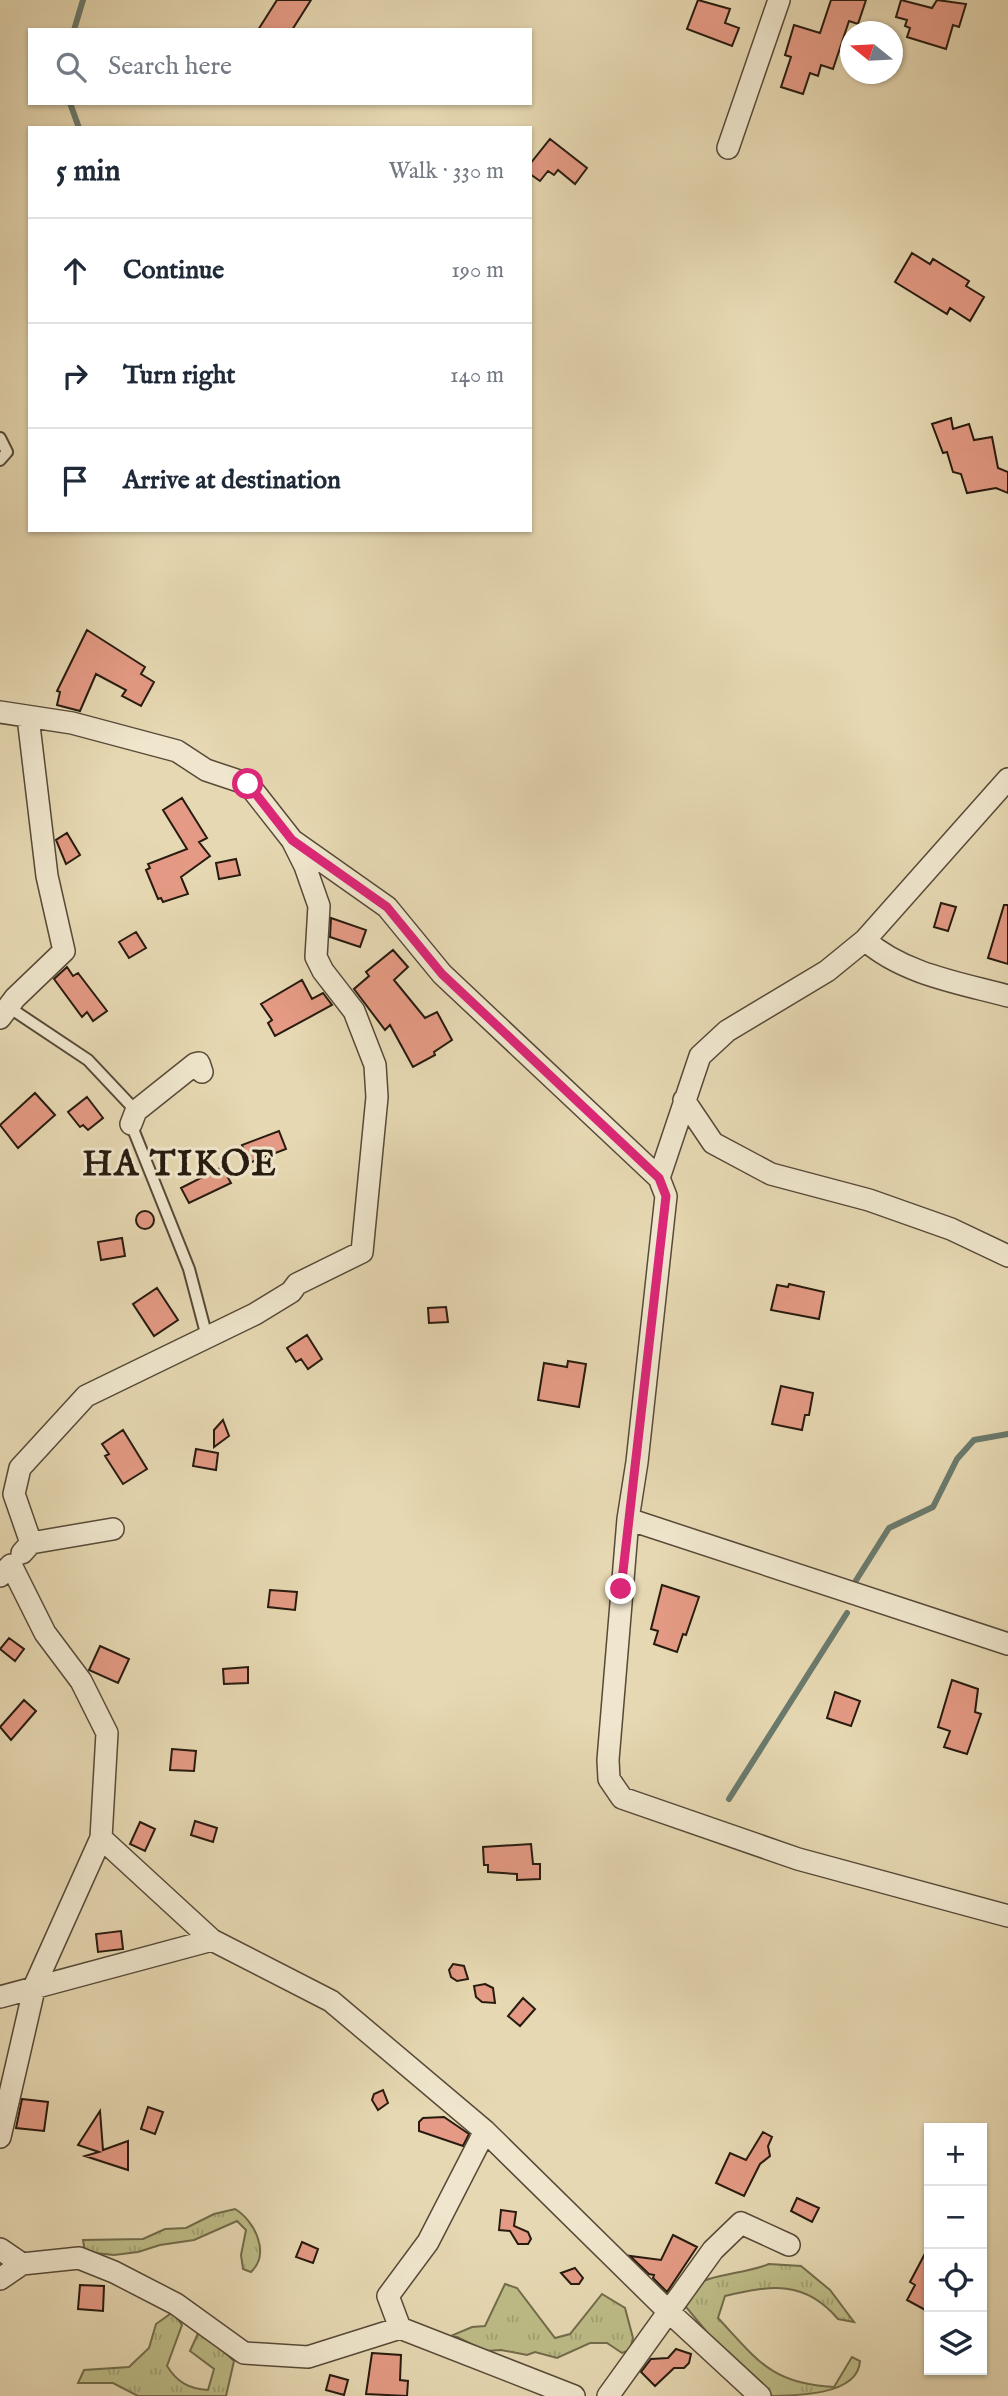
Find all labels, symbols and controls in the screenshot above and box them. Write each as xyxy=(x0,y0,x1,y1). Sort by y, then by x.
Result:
north arrow xyxy=(840,21,903,84)
search box xyxy=(28,28,532,105)
icon: search xyxy=(52,48,90,86)
text: Search here xyxy=(108,50,232,83)
text: 5 min xyxy=(56,153,121,191)
text: Walk · 330 m xyxy=(389,157,504,186)
icon: ahead xyxy=(56,252,94,290)
text: Continue xyxy=(123,254,224,287)
text: 190 m xyxy=(451,256,504,285)
icon: right xyxy=(56,357,94,395)
text: Turn right xyxy=(123,359,236,392)
text: 140 m xyxy=(450,361,504,390)
icon: arrive xyxy=(56,462,94,500)
text: Arrive at destination xyxy=(123,464,341,497)
route start xyxy=(232,768,263,799)
district label: HA TIKOE xyxy=(82,1143,278,1188)
route end xyxy=(605,1573,636,1604)
map controls xyxy=(924,2123,987,2375)
button: + xyxy=(924,2123,987,2186)
button: − xyxy=(924,2186,987,2249)
button: locate xyxy=(924,2249,987,2312)
button: layers xyxy=(924,2312,987,2375)

